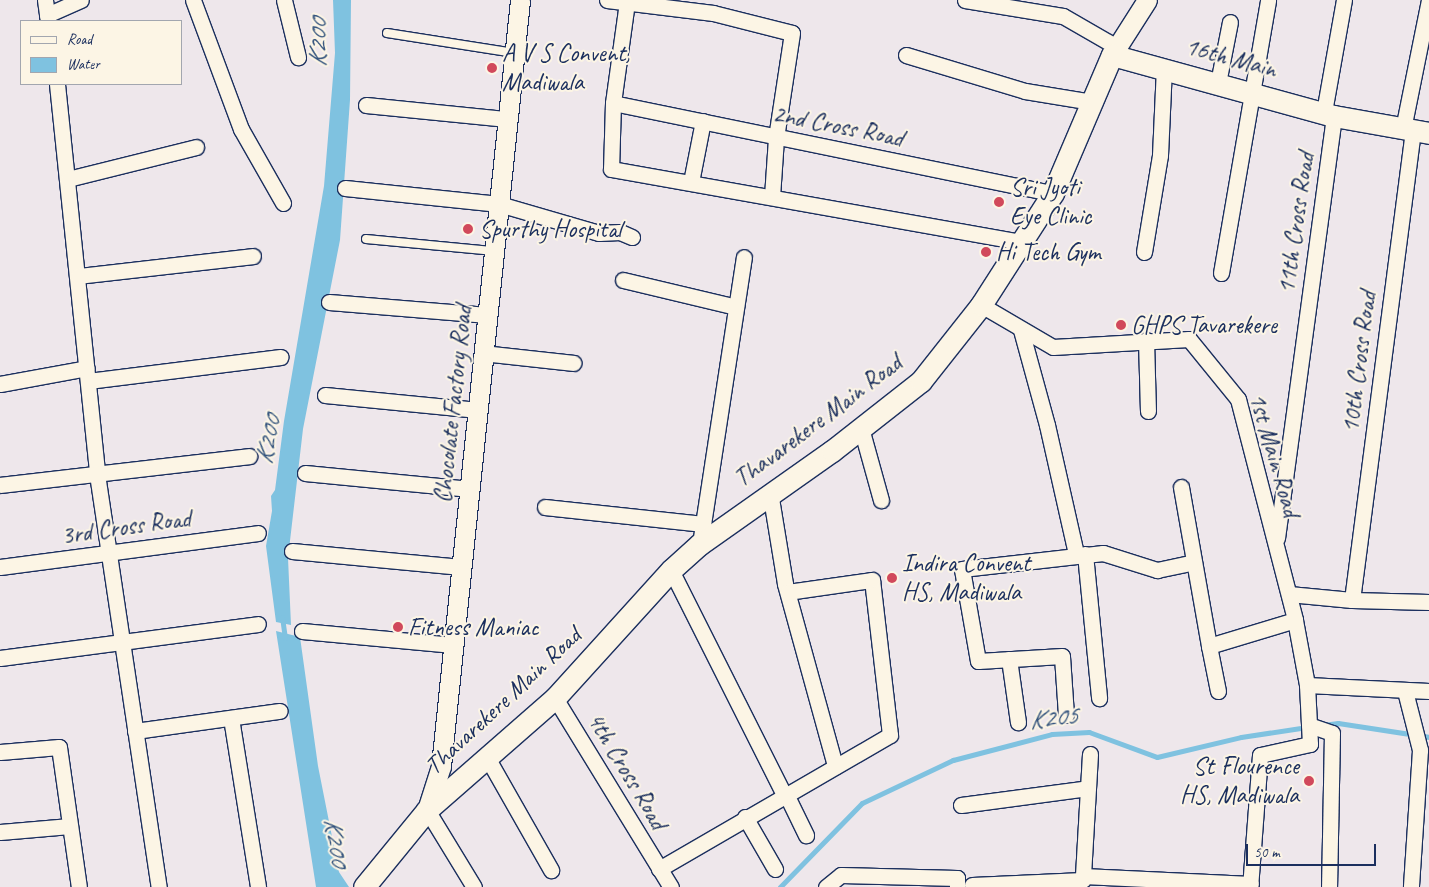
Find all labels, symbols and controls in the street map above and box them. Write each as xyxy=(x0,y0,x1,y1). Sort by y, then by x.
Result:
water label: K200 xyxy=(302,19,334,67)
legend xyxy=(20,20,182,85)
text: Road xyxy=(67,30,92,49)
street label: 16th Main xyxy=(1182,31,1280,85)
place label: A V S Convent, Madiwala xyxy=(502,39,630,98)
text: Water xyxy=(67,55,100,74)
marker: A V S Convent, Madiwala xyxy=(486,62,498,74)
street label: 2nd Cross Road xyxy=(770,99,906,153)
street label: 11th Cross Road xyxy=(1271,150,1321,296)
place label: Sri Jyoti Eye Clinic xyxy=(1010,173,1092,232)
marker: Sri Jyoti Eye Clinic xyxy=(992,195,1006,209)
place label: Spurthy Hospital xyxy=(479,214,621,244)
marker: Spurthy Hospital xyxy=(461,222,475,236)
place label: Hi Tech Gym xyxy=(996,237,1101,267)
marker: Hi Tech Gym xyxy=(980,246,992,258)
street label: 10th Cross Road xyxy=(1335,289,1383,435)
street label: Chocolate Factory Road xyxy=(428,303,478,505)
place label: GHPS Tavarekere xyxy=(1131,310,1277,340)
marker: GHPS Tavarekere xyxy=(1115,319,1127,331)
street label: Thavarekere Main Road xyxy=(728,348,908,494)
street label: 1st Main Road xyxy=(1242,390,1306,520)
water label: K200 xyxy=(248,413,288,467)
street label: 3rd Cross Road xyxy=(59,503,193,551)
place label: Indira Convent HS, Madiwala xyxy=(902,549,1030,608)
marker: Indira Convent HS, Madiwala xyxy=(886,572,898,584)
place label: Fitness Maniac xyxy=(408,612,539,642)
marker: Fitness Maniac xyxy=(392,621,404,633)
street label: Thavarekere Main Road xyxy=(418,621,588,781)
water label: K205 xyxy=(1027,700,1079,736)
street label: 4th Cross Road xyxy=(580,707,674,835)
place label: St Flourence HS, Madiwala xyxy=(1180,752,1299,811)
marker: St Flourence HS, Madiwala xyxy=(1303,775,1315,787)
water label: K200 xyxy=(317,816,355,868)
scale bar xyxy=(1249,834,1379,866)
text: 50 m xyxy=(1254,843,1280,862)

